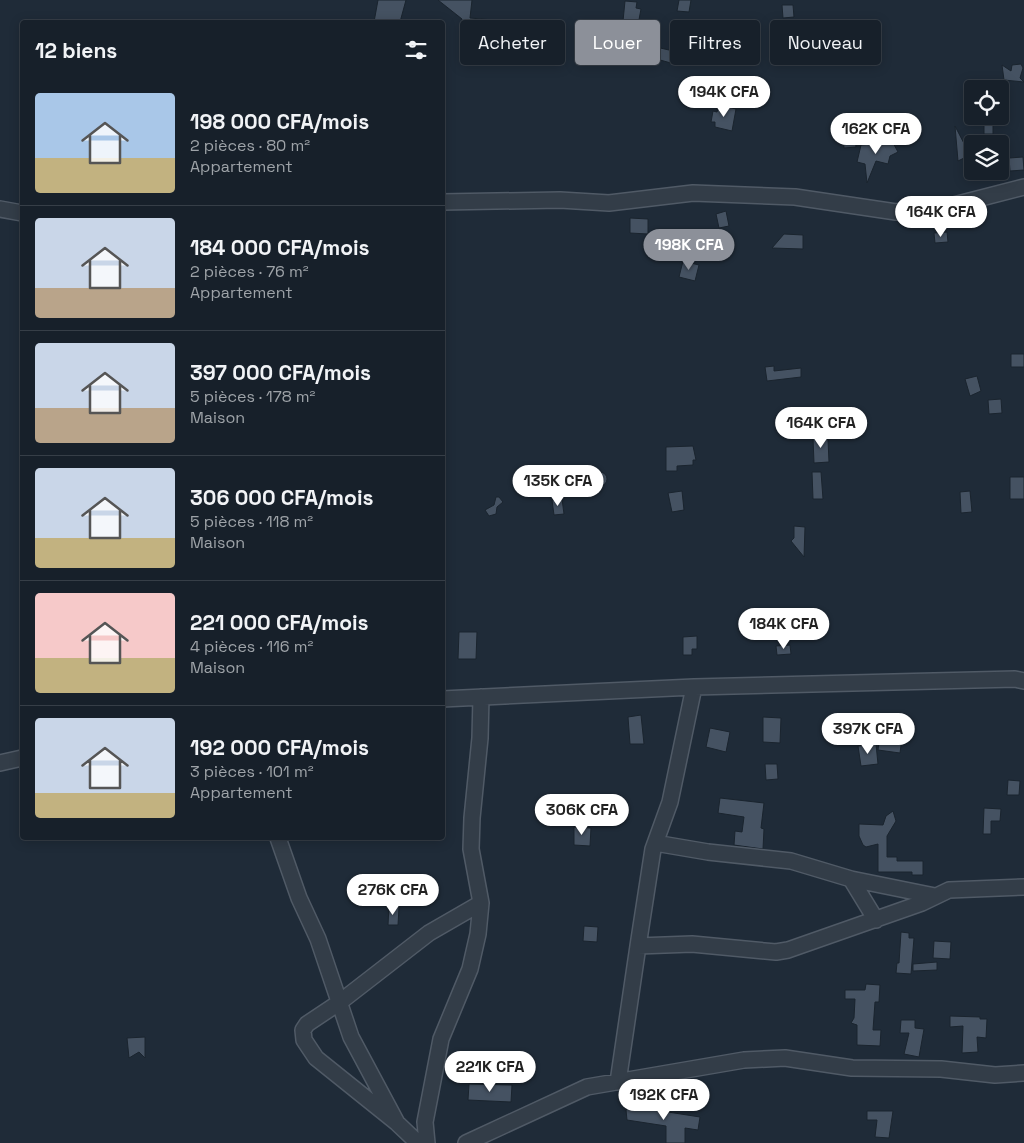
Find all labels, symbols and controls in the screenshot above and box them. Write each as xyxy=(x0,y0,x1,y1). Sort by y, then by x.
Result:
chip: Acheter xyxy=(460,20,565,65)
chip: Louer xyxy=(575,20,660,65)
chip: Filtres xyxy=(670,20,760,65)
chip: Nouveau xyxy=(770,20,881,65)
icon: filters xyxy=(402,36,430,64)
text: 12 biens xyxy=(35,37,117,64)
pin: 194K CFA xyxy=(672,76,776,118)
map controls xyxy=(964,80,1009,180)
button: locate xyxy=(964,80,1009,125)
text: 194K CFA xyxy=(689,81,759,102)
text: 198 000 CFA/mois xyxy=(190,108,369,135)
pin: 162K CFA xyxy=(824,112,928,155)
icon: home xyxy=(75,113,135,173)
text: 162K CFA xyxy=(842,118,910,139)
text: 2 pièces · 80 m² xyxy=(190,135,310,156)
button: layers xyxy=(964,135,1009,180)
text: Appartement xyxy=(190,156,293,177)
pin: 164K CFA xyxy=(889,196,993,238)
text: 164K CFA xyxy=(906,201,976,222)
pin: 198K CFA xyxy=(637,228,741,271)
text: 184 000 CFA/mois xyxy=(190,234,370,261)
text: 198K CFA xyxy=(654,234,724,255)
icon: home xyxy=(75,238,135,298)
text: 2 pièces · 76 m² xyxy=(190,261,309,282)
text: Appartement xyxy=(190,282,293,303)
text: 397 000 CFA/mois xyxy=(190,359,371,386)
icon: home xyxy=(75,363,135,423)
text: 5 pièces · 178 m² xyxy=(190,386,315,407)
pin: 164K CFA xyxy=(769,406,873,449)
text: Maison xyxy=(190,407,245,428)
text: 164K CFA xyxy=(786,412,856,433)
pin: 135K CFA xyxy=(506,464,610,507)
text: 135K CFA xyxy=(524,470,592,491)
text: 306 000 CFA/mois xyxy=(190,484,374,511)
icon: home xyxy=(75,488,135,548)
text: 5 pièces · 118 m² xyxy=(190,511,313,532)
text: Maison xyxy=(190,532,245,553)
pin: 184K CFA xyxy=(732,608,836,650)
text: 221 000 CFA/mois xyxy=(190,609,369,636)
icon: home xyxy=(75,613,135,673)
text: 184K CFA xyxy=(749,613,819,634)
text: 4 pièces · 116 m² xyxy=(190,636,313,657)
text: Maison xyxy=(190,657,245,678)
pin: 397K CFA xyxy=(816,712,920,755)
text: 397K CFA xyxy=(833,718,903,739)
text: 192 000 CFA/mois xyxy=(190,734,369,761)
icon: home xyxy=(75,738,135,798)
text: 3 pièces · 101 m² xyxy=(190,761,314,782)
text: Appartement xyxy=(190,782,293,803)
pin: 306K CFA xyxy=(530,794,634,836)
text: 306K CFA xyxy=(546,799,618,820)
pin: 276K CFA xyxy=(341,874,445,916)
text: 276K CFA xyxy=(358,879,428,900)
pin: 221K CFA xyxy=(438,1050,542,1093)
text: 221K CFA xyxy=(456,1056,524,1077)
pin: 192K CFA xyxy=(612,1078,716,1121)
text: 192K CFA xyxy=(630,1084,699,1105)

